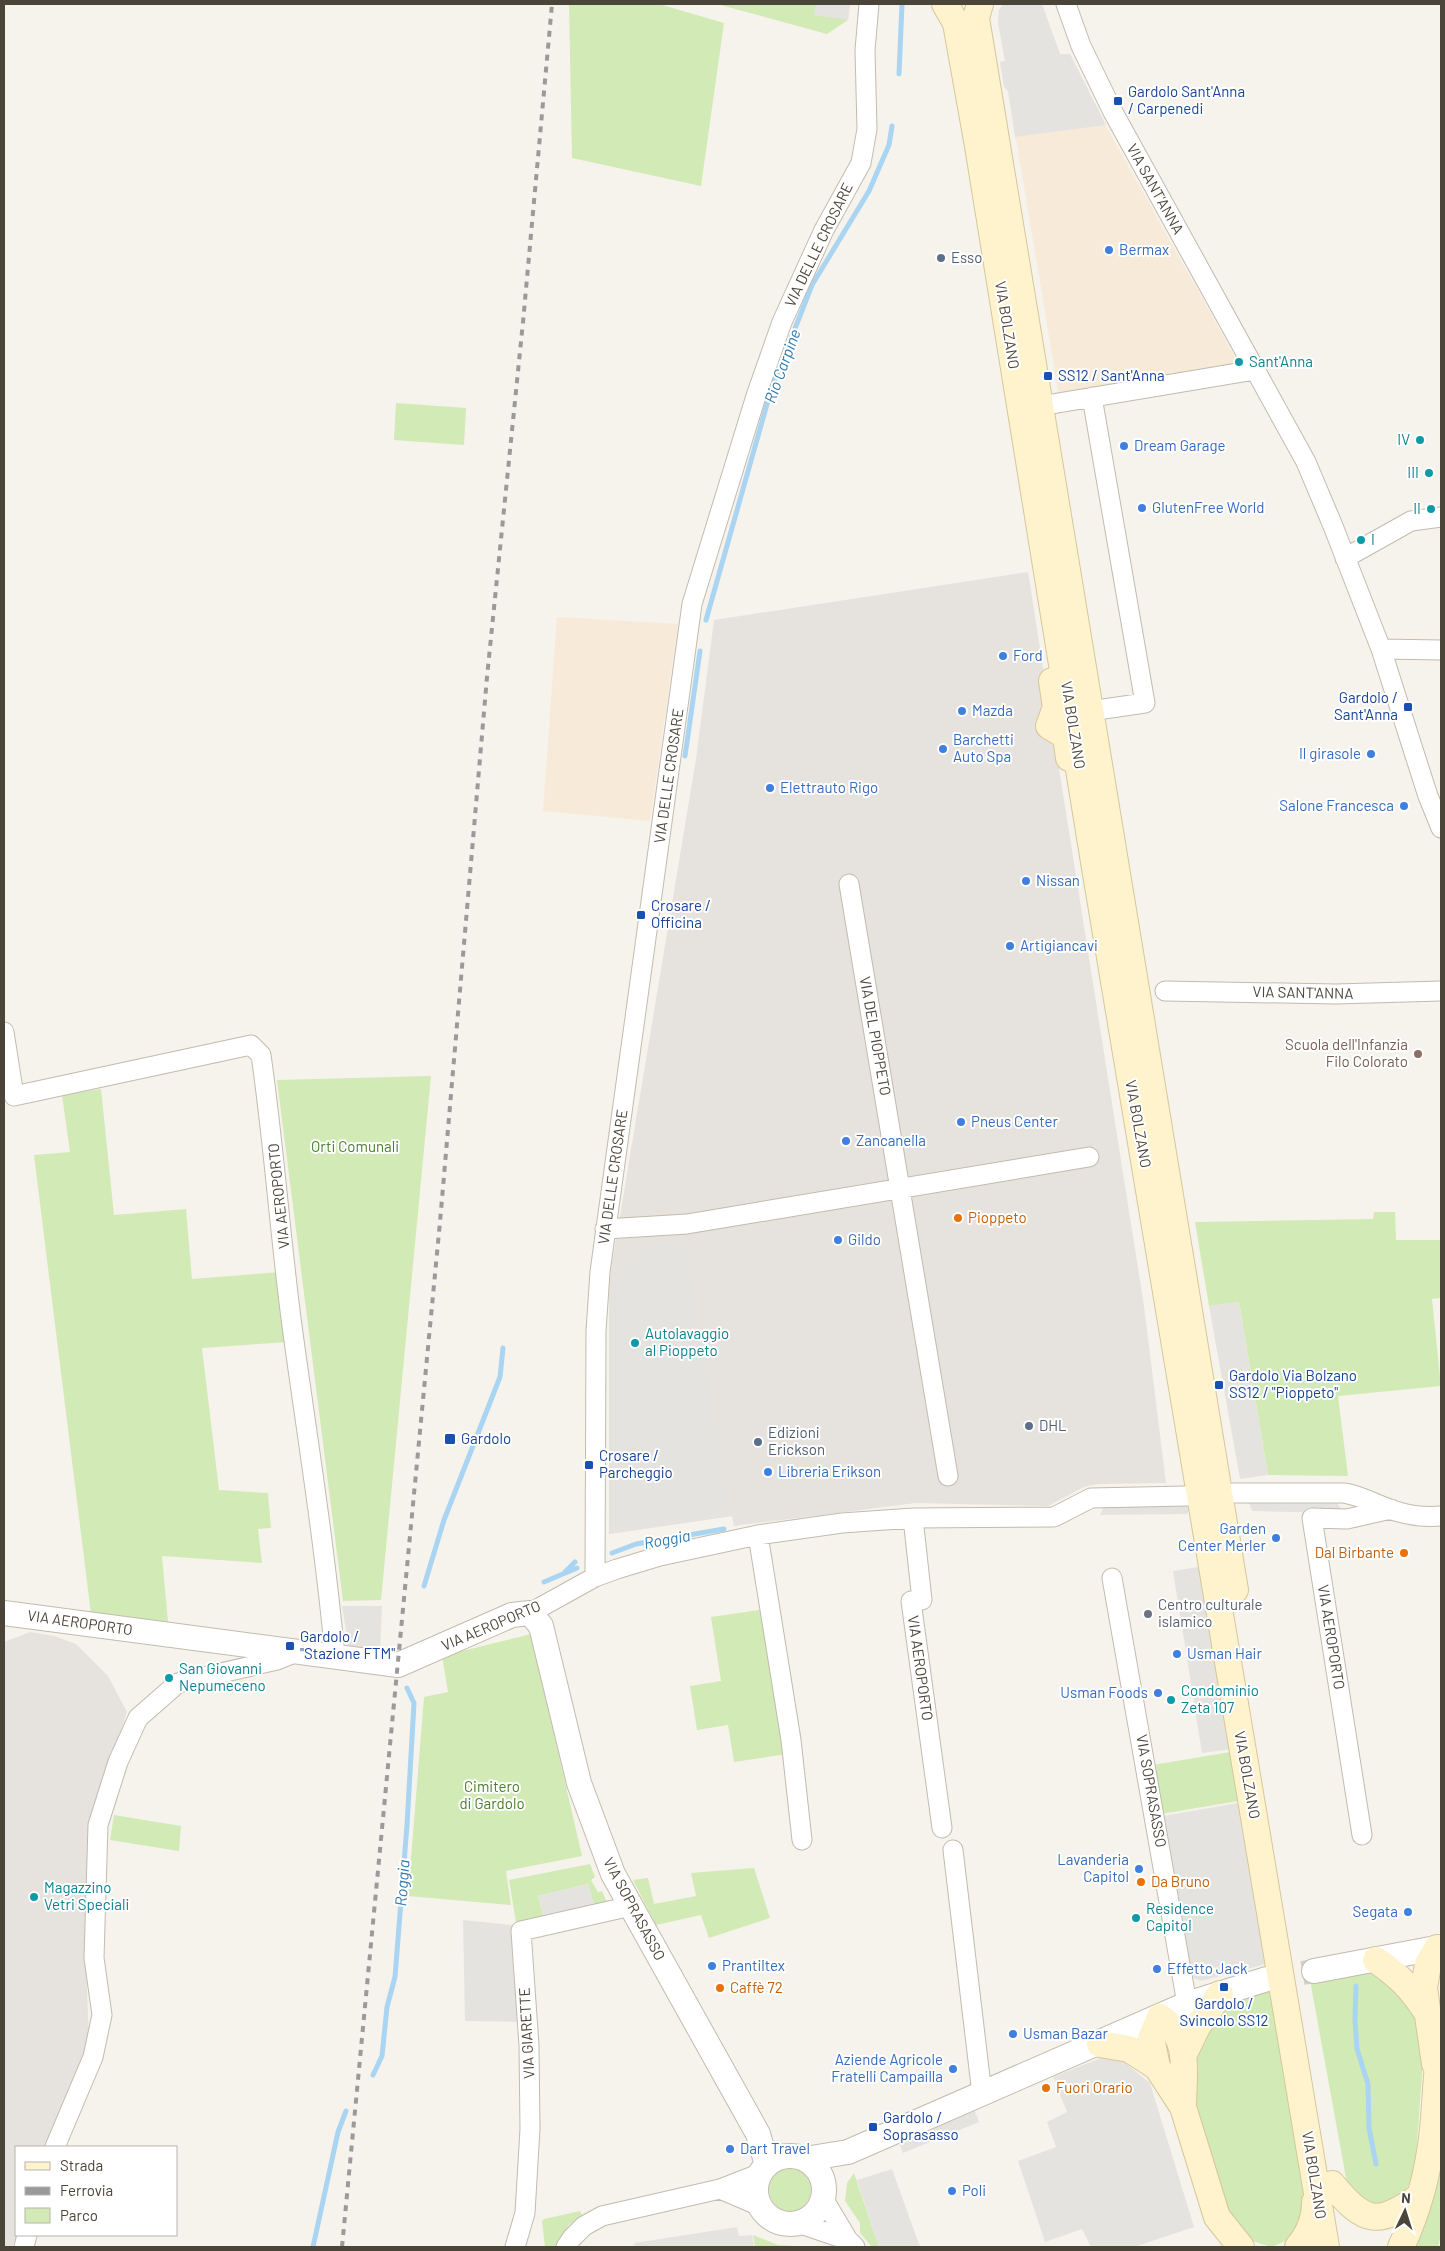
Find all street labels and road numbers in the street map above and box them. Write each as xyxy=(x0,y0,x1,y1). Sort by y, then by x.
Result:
street label: VIA SANT'ANNA xyxy=(1124,140,1188,237)
street label: VIA DELLE CROSARE xyxy=(780,179,856,310)
street label: VIA BOLZANO xyxy=(992,280,1024,370)
street label: VIA BOLZANO xyxy=(1058,680,1090,770)
street label: VIA DELLE CROSARE xyxy=(650,707,686,844)
street label: VIA DEL PIOPPETO xyxy=(857,975,895,1097)
street label: VIA SANT'ANNA xyxy=(1253,982,1354,1002)
street label: VIA BOLZANO xyxy=(1122,1079,1156,1169)
street label: VIA DELLE CROSARE xyxy=(594,1108,630,1245)
street label: VIA AEROPORTO xyxy=(264,1142,292,1250)
street label: VIA AEROPORTO xyxy=(1315,1583,1349,1691)
street label: VIA AEROPORTO xyxy=(438,1596,543,1654)
street label: VIA AEROPORTO xyxy=(26,1606,134,1638)
street label: VIA AEROPORTO xyxy=(905,1614,937,1722)
street label: VIA BOLZANO xyxy=(1231,1730,1265,1820)
street label: VIA SOPRASASSO xyxy=(1133,1733,1171,1849)
street label: VIA SOPRASASSO xyxy=(600,1854,670,1963)
street label: VIA GIARETTE xyxy=(515,1987,537,2079)
street label: VIA BOLZANO xyxy=(1299,2130,1331,2220)

